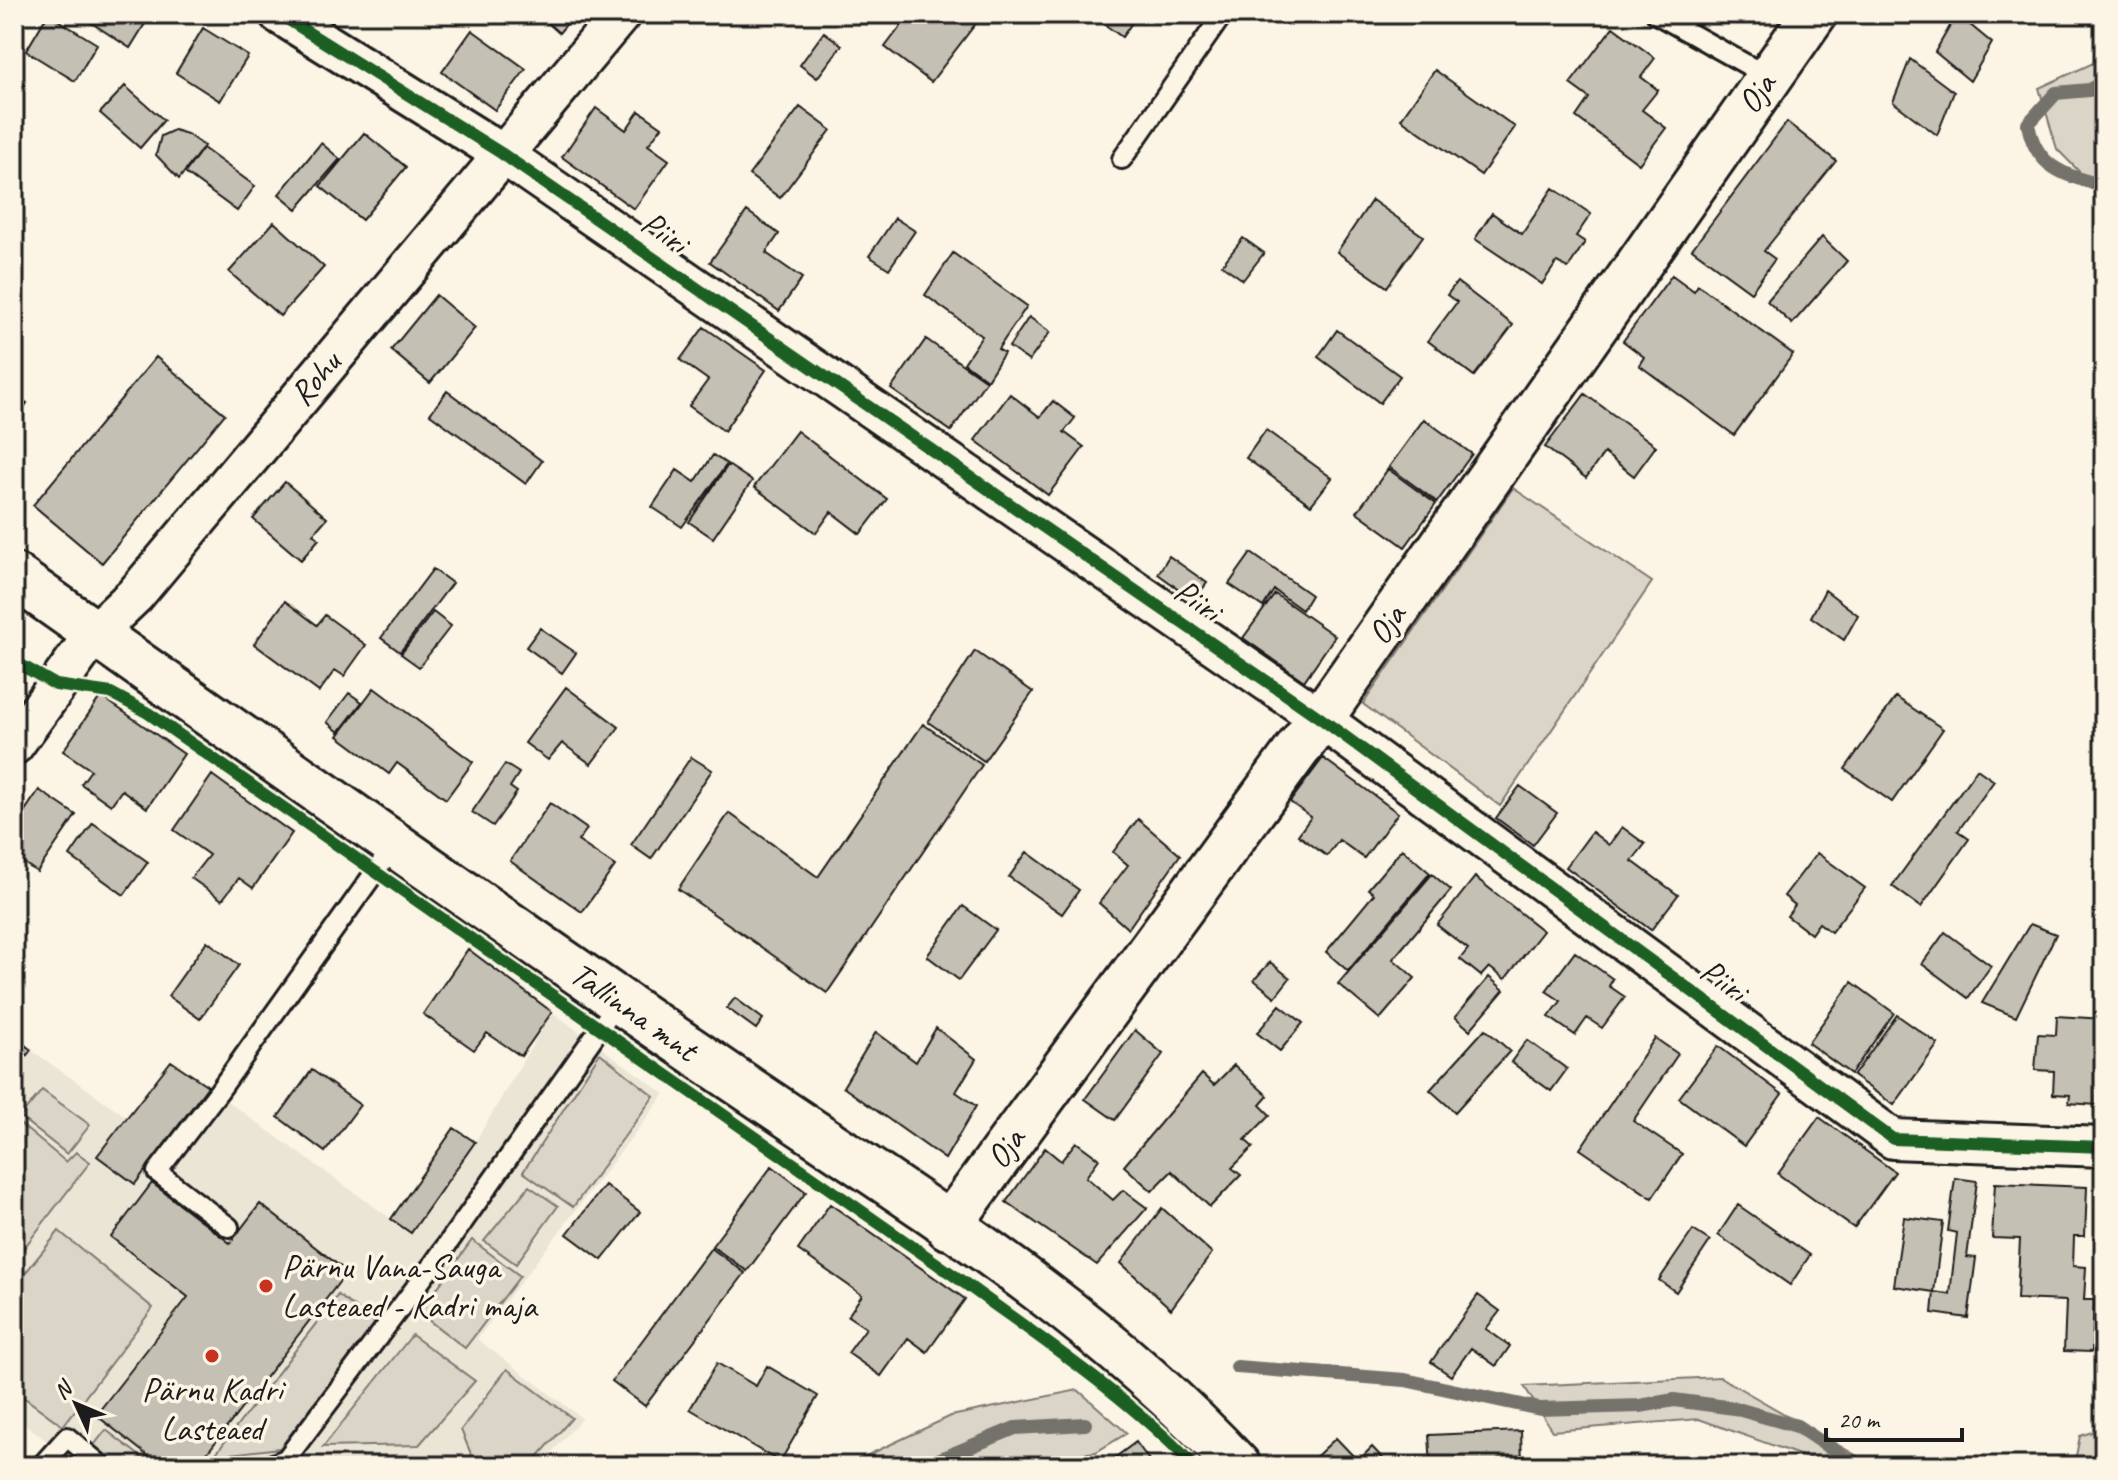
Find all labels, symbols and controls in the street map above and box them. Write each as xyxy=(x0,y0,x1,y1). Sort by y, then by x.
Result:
street label: Oja xyxy=(1727,63,1786,121)
street label: Piiri xyxy=(633,201,701,266)
street label: Rohu xyxy=(280,340,352,414)
street label: Piiri xyxy=(1166,569,1234,634)
street label: Oja xyxy=(1357,594,1416,652)
street label: Piiri xyxy=(1692,949,1760,1014)
street label: Tallinna mnt xyxy=(562,952,709,1072)
street label: Oja xyxy=(976,1118,1035,1177)
place label: Pärnu Vana-Sauga Lasteaed - Kadri maja xyxy=(282,1245,539,1327)
marker: Pärnu Vana-Sauga Lasteaed - Kadri maja xyxy=(257,1277,275,1295)
marker: Pärnu Kadri Lasteaed xyxy=(203,1347,221,1365)
north arrow xyxy=(36,1364,116,1444)
place label: Pärnu Kadri Lasteaed xyxy=(142,1368,287,1450)
text: N xyxy=(48,1374,79,1405)
scale bar xyxy=(1826,1392,1962,1442)
text: 20 m xyxy=(1838,1405,1881,1435)

